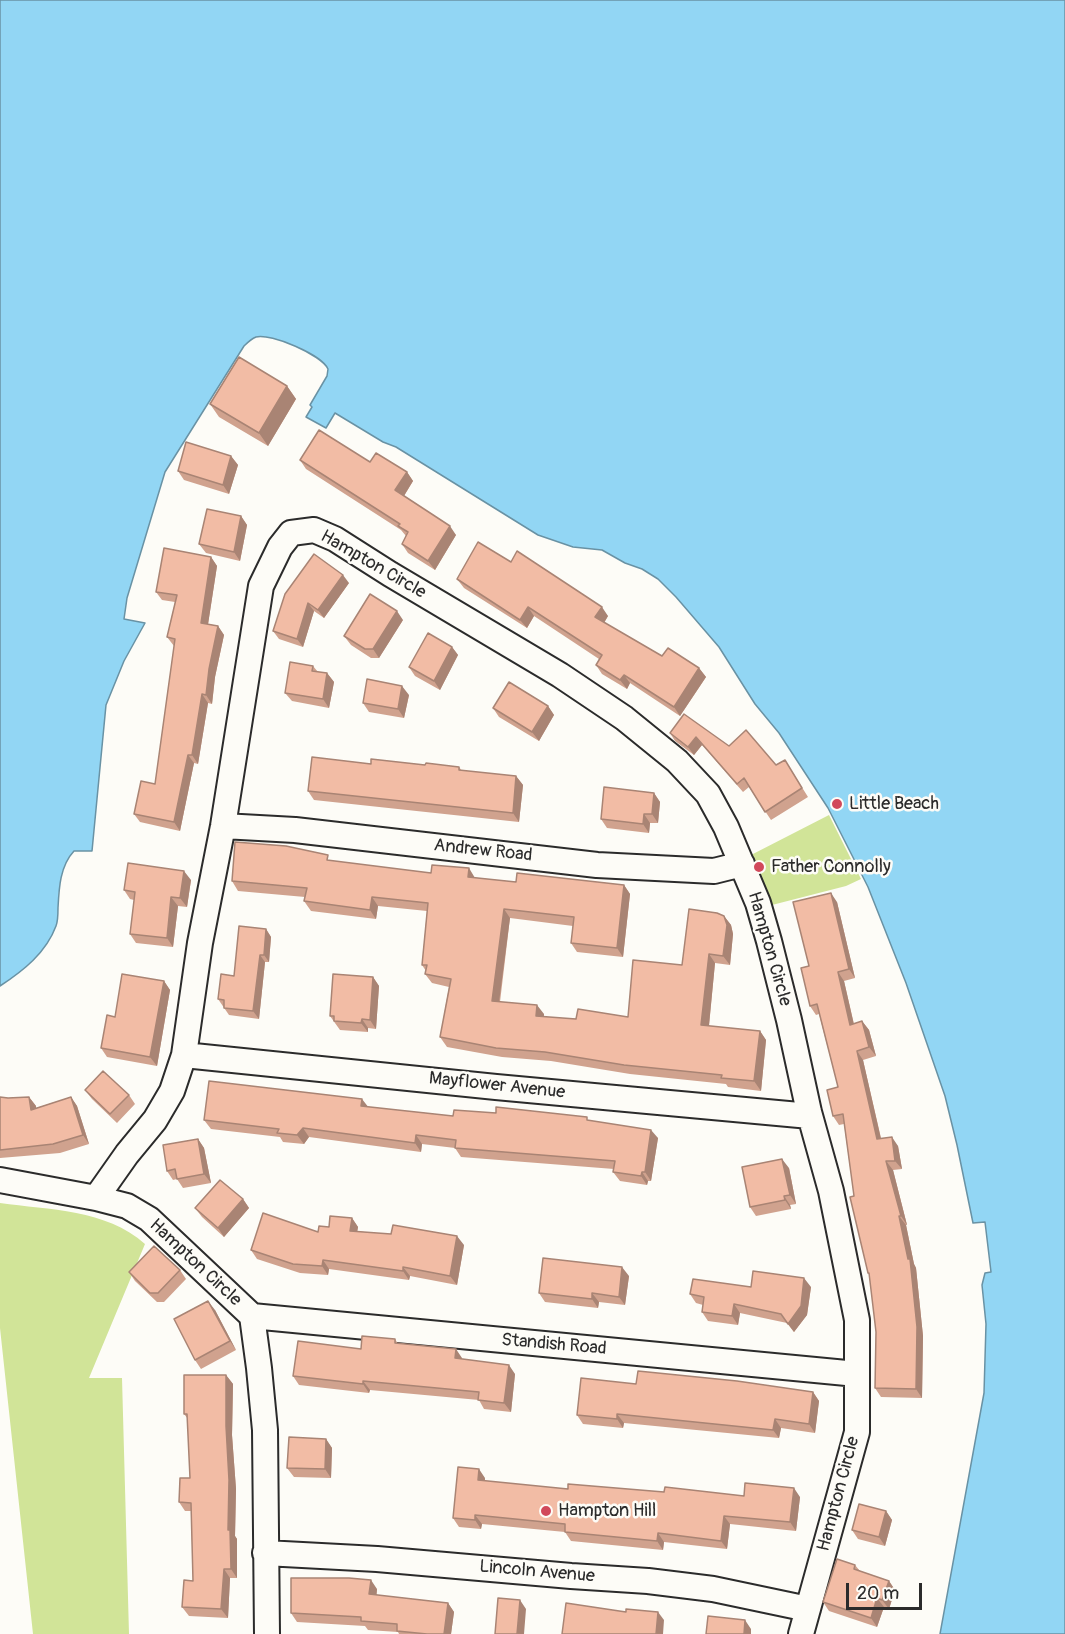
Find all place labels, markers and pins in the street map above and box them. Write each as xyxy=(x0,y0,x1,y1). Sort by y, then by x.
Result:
place label: Little Beach xyxy=(849,793,939,815)
marker: Little Beach xyxy=(830,797,844,811)
place label: Father Connolly xyxy=(771,856,891,878)
marker: Father Connolly xyxy=(752,860,766,874)
place label: Hampton Hill xyxy=(558,1500,656,1522)
marker: Hampton Hill xyxy=(539,1504,553,1518)

